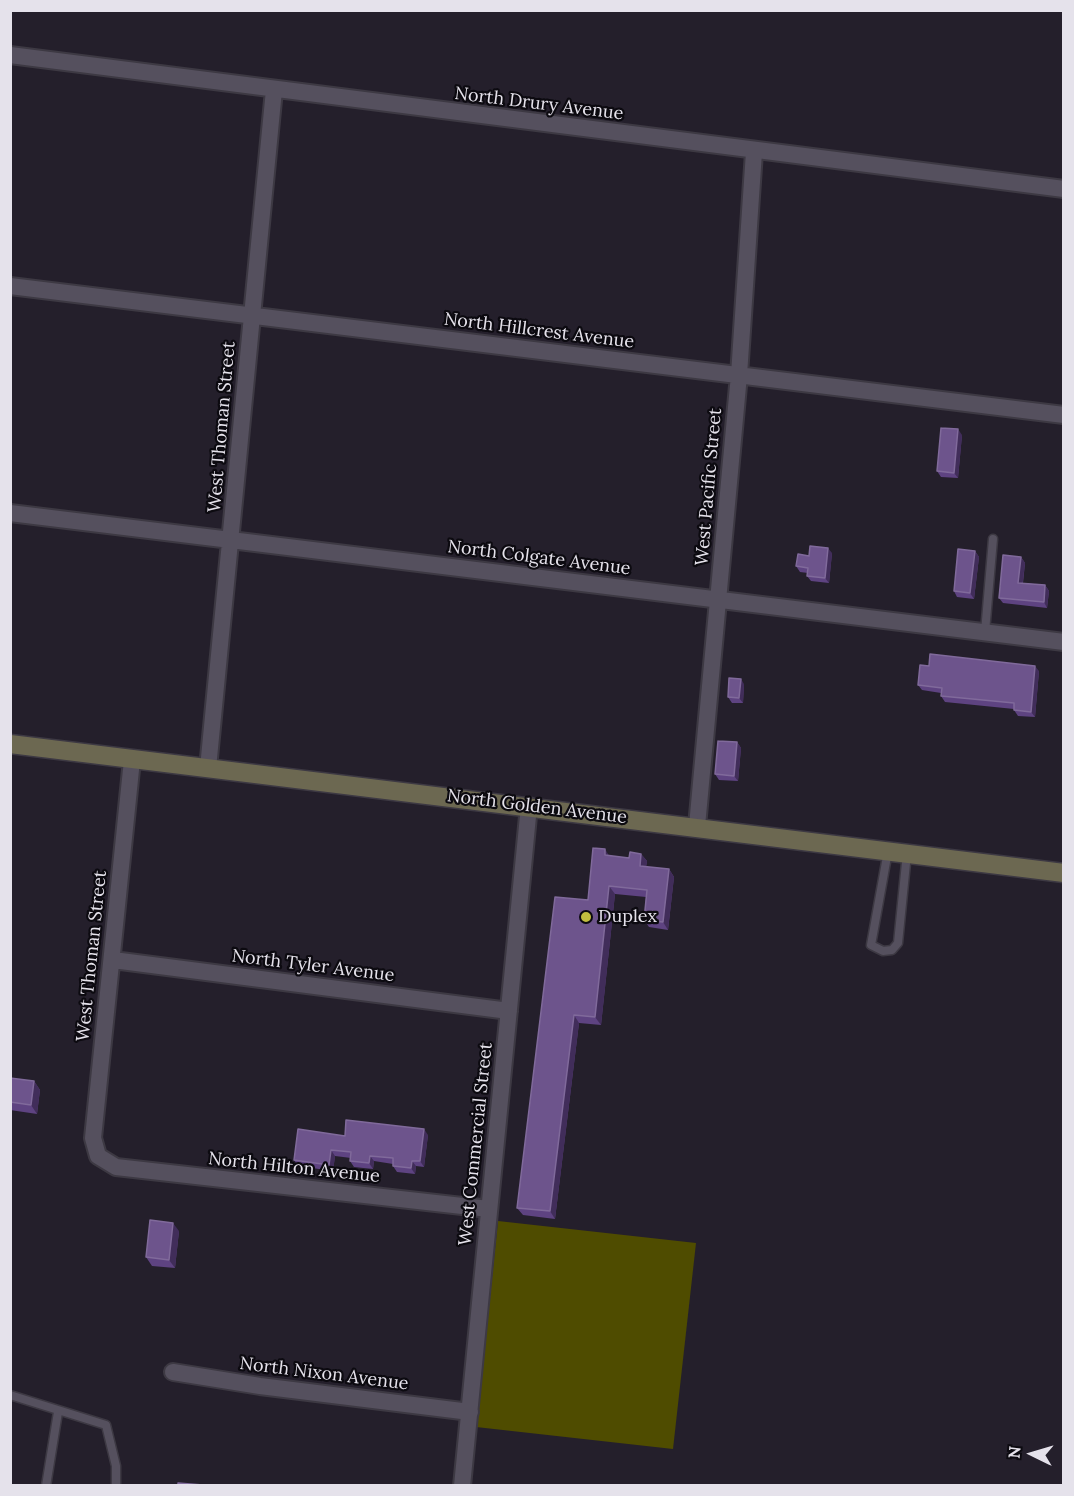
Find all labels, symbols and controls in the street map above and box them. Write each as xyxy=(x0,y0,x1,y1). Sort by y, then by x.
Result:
street label: North Drury Avenue xyxy=(453,83,625,125)
street label: North Hillcrest Avenue xyxy=(443,309,635,353)
street label: West Thoman Street xyxy=(204,340,240,514)
street label: West Pacific Street xyxy=(691,407,727,567)
street label: North Colgate Avenue xyxy=(446,536,632,580)
street label: North Golden Avenue xyxy=(446,785,628,829)
street label: West Thoman Street xyxy=(72,869,112,1043)
place label: Duplex xyxy=(598,906,657,928)
marker: Duplex xyxy=(579,910,593,924)
street label: North Tyler Avenue xyxy=(230,945,396,987)
street label: West Commercial Street xyxy=(455,1041,497,1247)
street label: North Hilton Avenue xyxy=(207,1148,381,1188)
street label: North Nixon Avenue xyxy=(238,1353,410,1395)
north arrow xyxy=(1002,1424,1062,1484)
text: N xyxy=(1004,1445,1025,1459)

